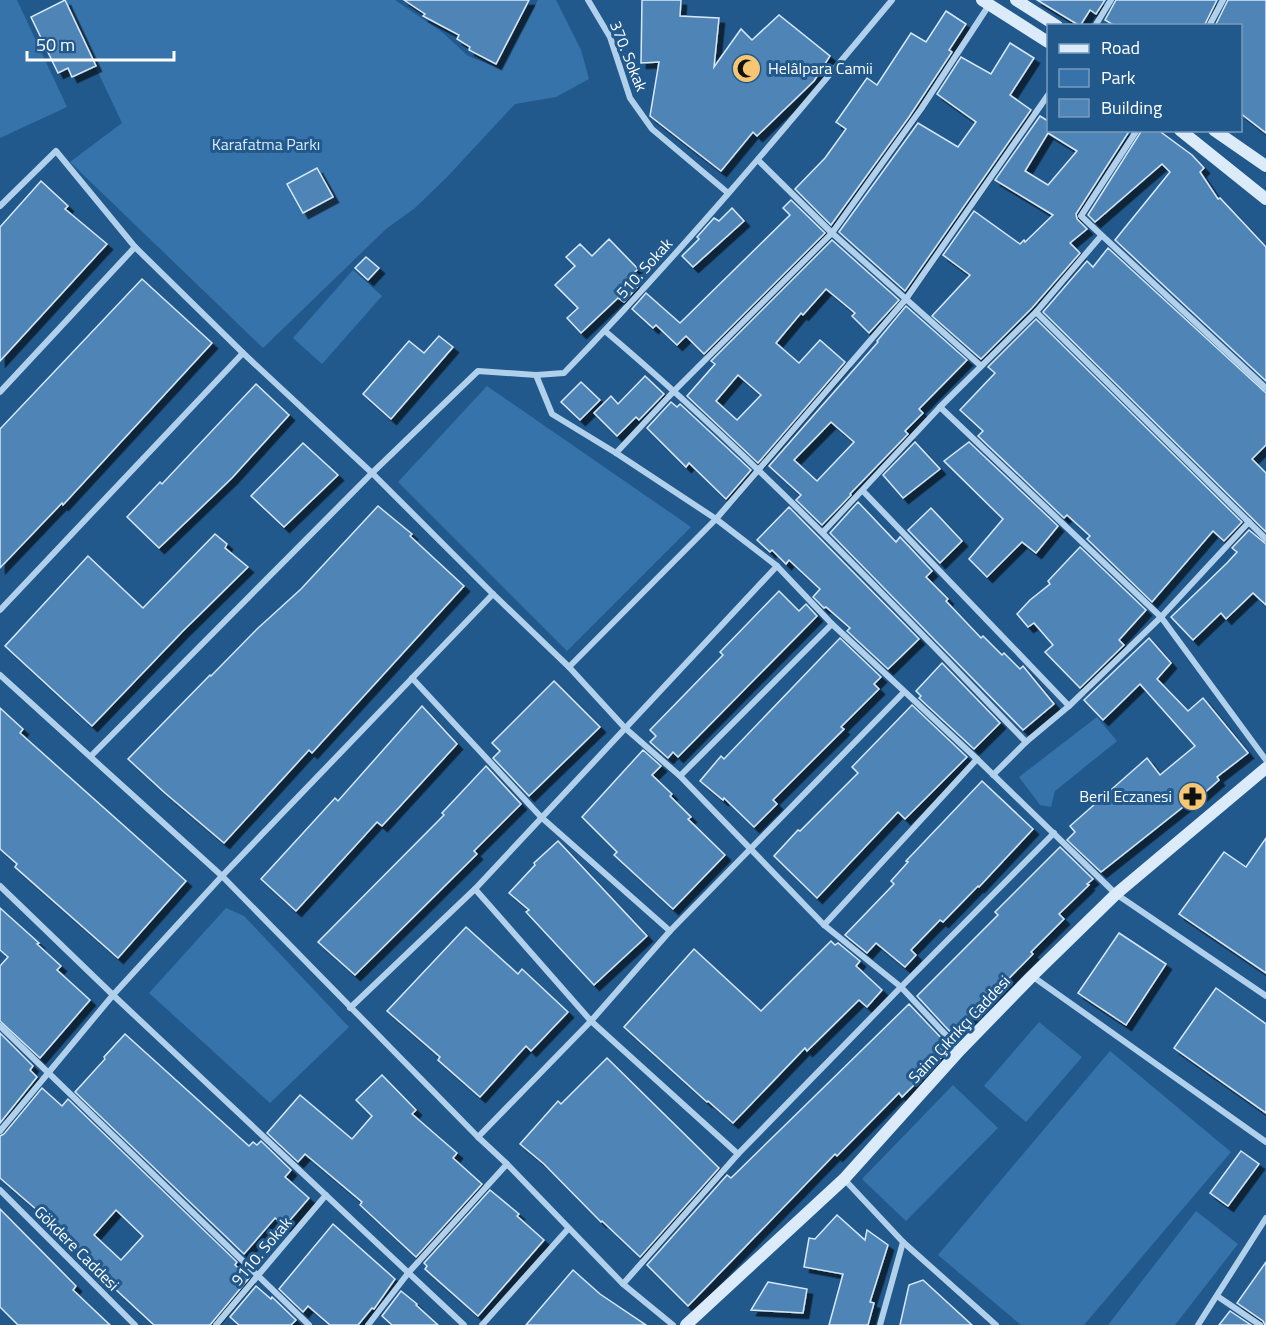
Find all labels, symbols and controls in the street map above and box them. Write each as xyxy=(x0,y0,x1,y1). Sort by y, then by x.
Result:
street label: 370. Sokak xyxy=(604,17,654,95)
scale bar xyxy=(27,24,174,62)
legend xyxy=(1047,24,1242,132)
text: 50 m xyxy=(36,31,75,58)
text: Road xyxy=(1101,34,1140,61)
mosque icon: Helâlpara Camii xyxy=(731,52,763,84)
place label: Helâlpara Camii xyxy=(768,56,873,80)
text: Park xyxy=(1101,64,1136,91)
text: Building xyxy=(1101,94,1162,121)
park label: Karafatma Parkı xyxy=(212,132,320,156)
street label: 510. Sokak xyxy=(610,232,678,304)
pharmacy icon: Beril Eczanesi xyxy=(1177,780,1209,812)
place label: Beril Eczanesi xyxy=(1079,784,1172,808)
street label: Saim Çıkrıkçı Caddesi xyxy=(902,970,1016,1088)
street label: Gökdere Caddesi xyxy=(29,1200,125,1296)
street label: 9110. Sokak xyxy=(225,1211,297,1291)

